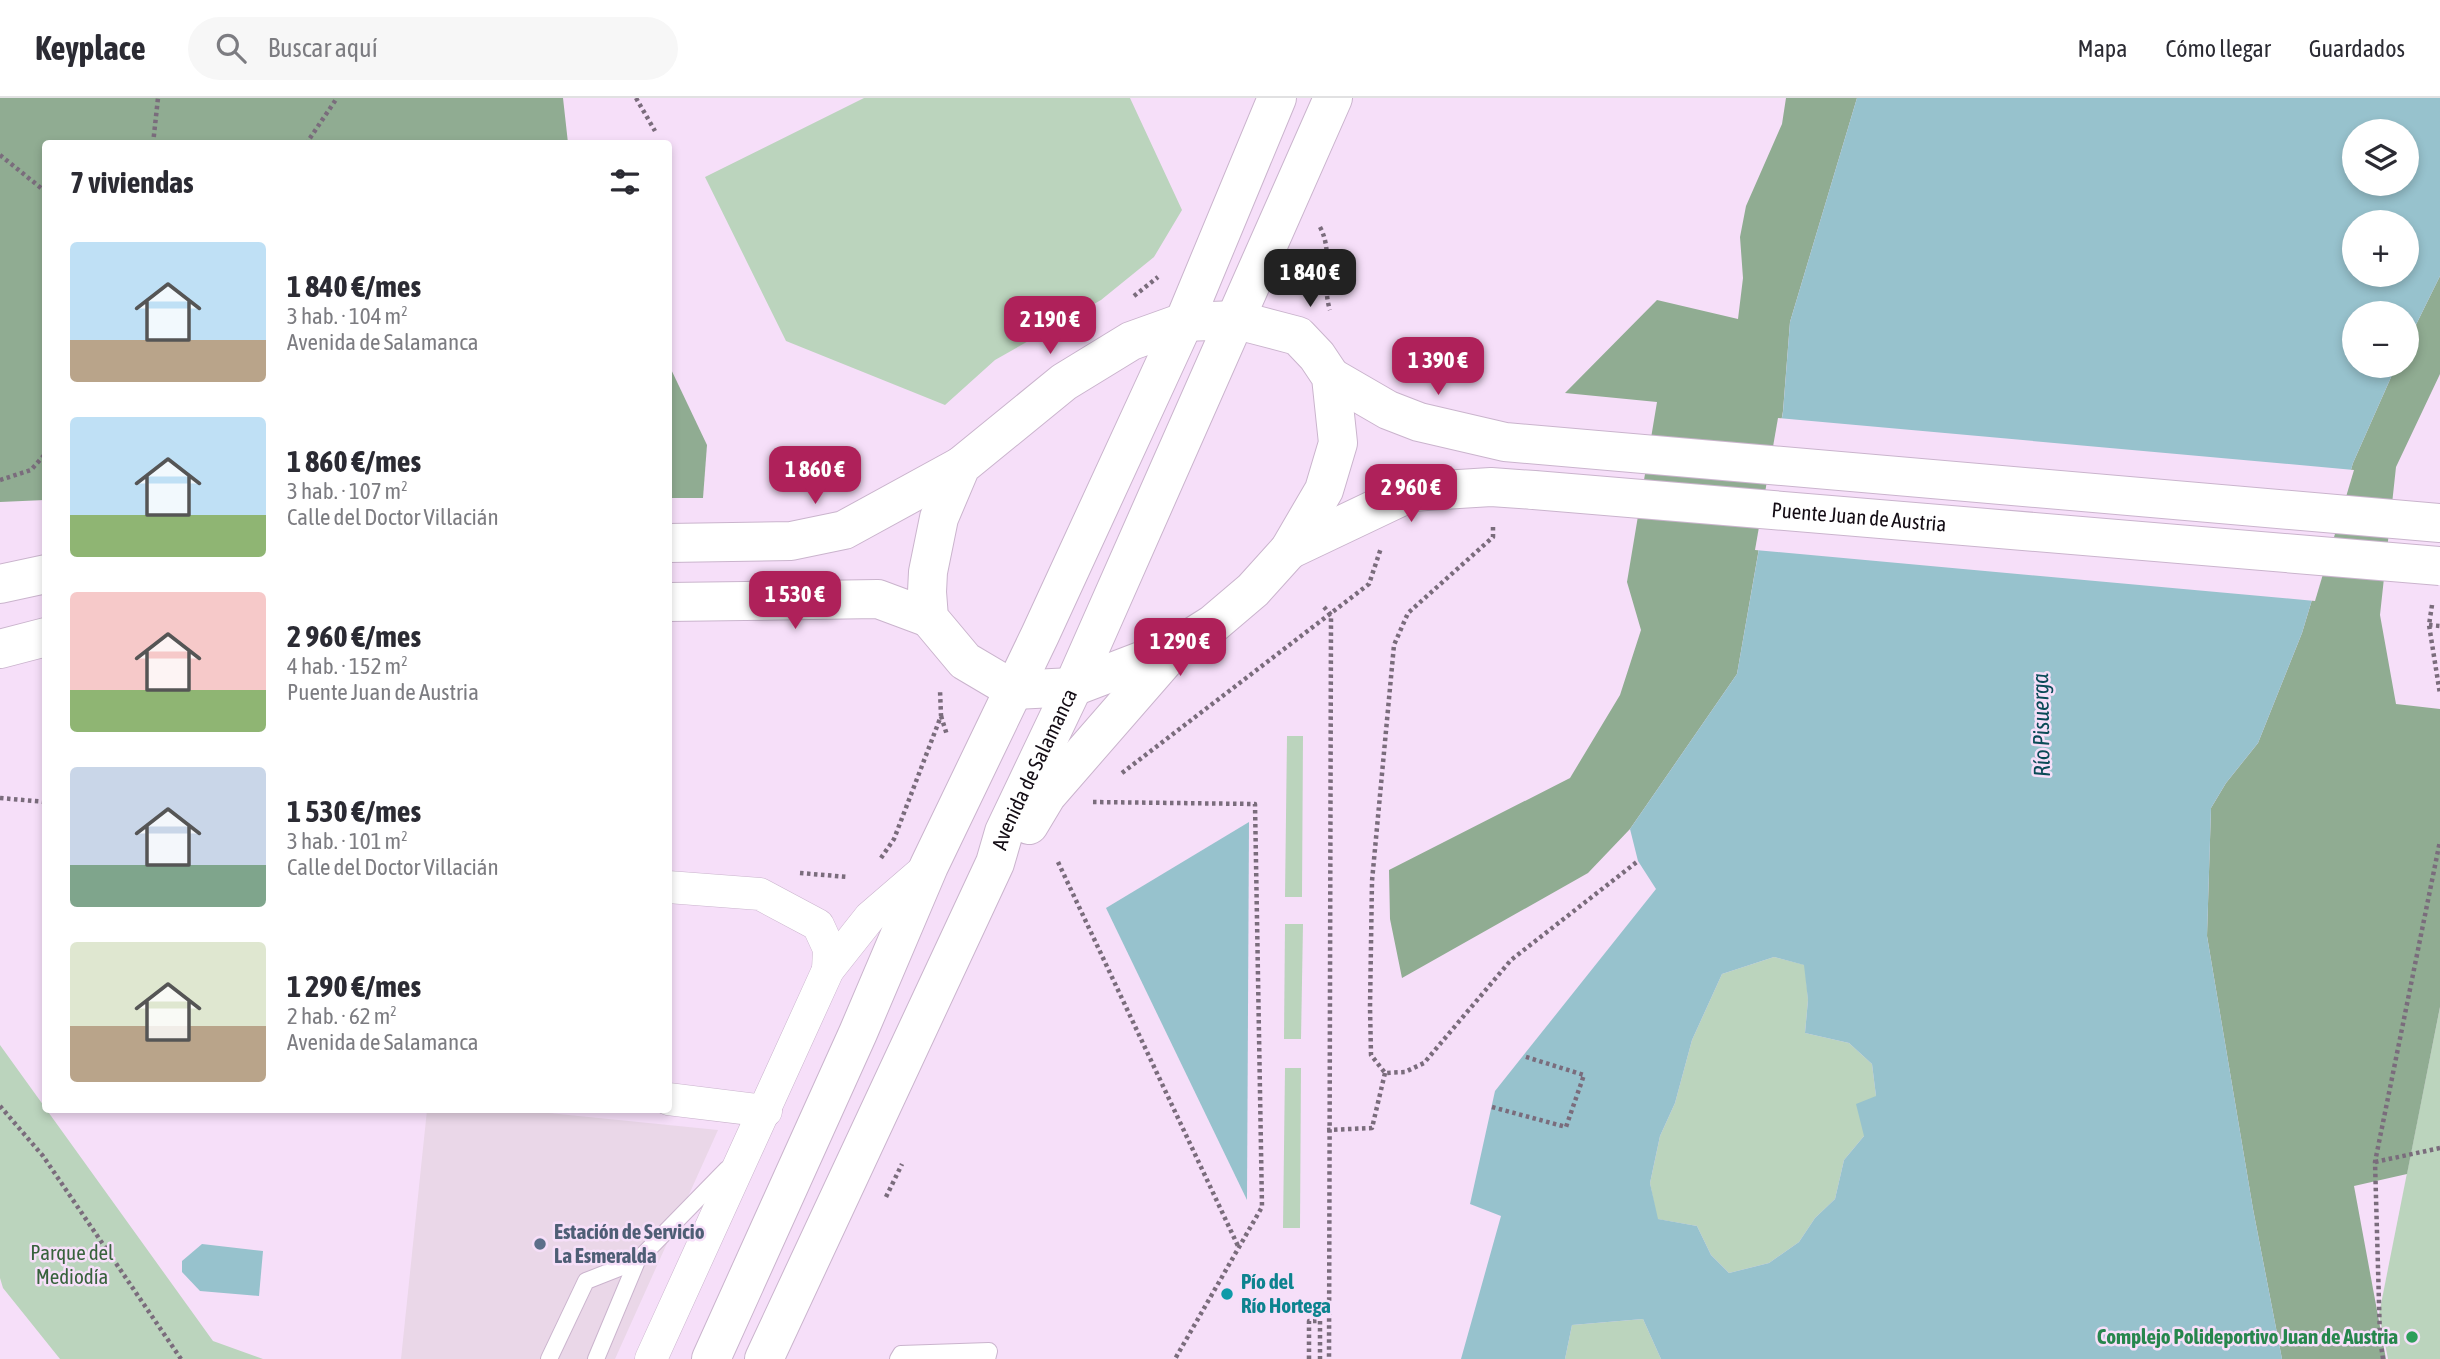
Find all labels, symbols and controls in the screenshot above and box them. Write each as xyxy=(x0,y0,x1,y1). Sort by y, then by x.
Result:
search box xyxy=(188,17,678,80)
text: Keyplace xyxy=(35,29,146,67)
icon: search xyxy=(212,29,250,67)
text: Buscar aquí xyxy=(268,33,378,63)
text: Mapa xyxy=(2078,35,2127,62)
text: Cómo llegar xyxy=(2165,35,2271,62)
text: Guardados xyxy=(2309,35,2405,62)
map controls xyxy=(2342,119,2419,378)
button: layers xyxy=(2342,119,2419,196)
icon: filters xyxy=(606,163,644,201)
text: 7 viviendas xyxy=(70,165,194,199)
button: + xyxy=(2342,210,2419,287)
pin: 1 840 € xyxy=(1245,250,1375,309)
text: 1 840 € xyxy=(1280,259,1340,285)
text: 1 840 €/mes xyxy=(287,269,421,303)
icon: home xyxy=(126,270,210,354)
pin: 2 190 € xyxy=(985,296,1115,356)
button: − xyxy=(2342,301,2419,378)
text: 3 hab. · 104 m² xyxy=(287,303,408,329)
text: 2 190 € xyxy=(1020,306,1080,332)
text: Avenida de Salamanca xyxy=(287,329,478,355)
pin: 1 390 € xyxy=(1373,338,1503,397)
text: 1 390 € xyxy=(1408,347,1468,373)
text: 1 860 €/mes xyxy=(287,444,421,478)
icon: home xyxy=(126,445,210,529)
pin: 1 860 € xyxy=(750,446,880,506)
text: 1 860 € xyxy=(785,456,845,482)
pin: 2 960 € xyxy=(1346,464,1476,524)
text: 2 960 € xyxy=(1381,474,1441,500)
text: 3 hab. · 107 m² xyxy=(287,478,408,504)
street label: Puente Juan de Austria xyxy=(1771,497,1947,536)
text: Calle del Doctor Villacián xyxy=(287,504,499,530)
pin: 1 530 € xyxy=(730,572,860,631)
text: 1 530 € xyxy=(765,581,825,607)
pin: 1 290 € xyxy=(1115,618,1245,678)
text: 2 960 €/mes xyxy=(287,619,421,653)
icon: home xyxy=(126,620,210,704)
text: 1 290 € xyxy=(1150,628,1210,654)
text: 4 hab. · 152 m² xyxy=(287,653,408,679)
water label: Río Pisuerga xyxy=(2027,673,2055,777)
text: Puente Juan de Austria xyxy=(287,679,479,705)
street label: Avenida de Salamanca xyxy=(987,685,1081,852)
text: 1 530 €/mes xyxy=(287,794,421,828)
icon: home xyxy=(126,795,210,879)
text: 3 hab. · 101 m² xyxy=(287,828,408,854)
text: Calle del Doctor Villacián xyxy=(287,854,499,880)
text: 1 290 €/mes xyxy=(287,969,421,1003)
icon: home xyxy=(126,970,210,1054)
text: 2 hab. · 62 m² xyxy=(287,1003,397,1029)
text: Avenida de Salamanca xyxy=(287,1029,478,1055)
place label: Estación de Servicio La Esmeralda xyxy=(554,1219,705,1267)
marker: Estación de Servicio La Esmeralda xyxy=(532,1236,548,1252)
park label: Parque del Mediodía xyxy=(30,1240,114,1288)
place label: Pío del Río Hortega xyxy=(1241,1269,1331,1317)
marker: Pío del Río Hortega xyxy=(1219,1286,1235,1302)
place label: Complejo Polideportivo Juan de Austria xyxy=(2097,1324,2398,1348)
marker: Complejo Polideportivo Juan de Austria xyxy=(2404,1329,2420,1345)

